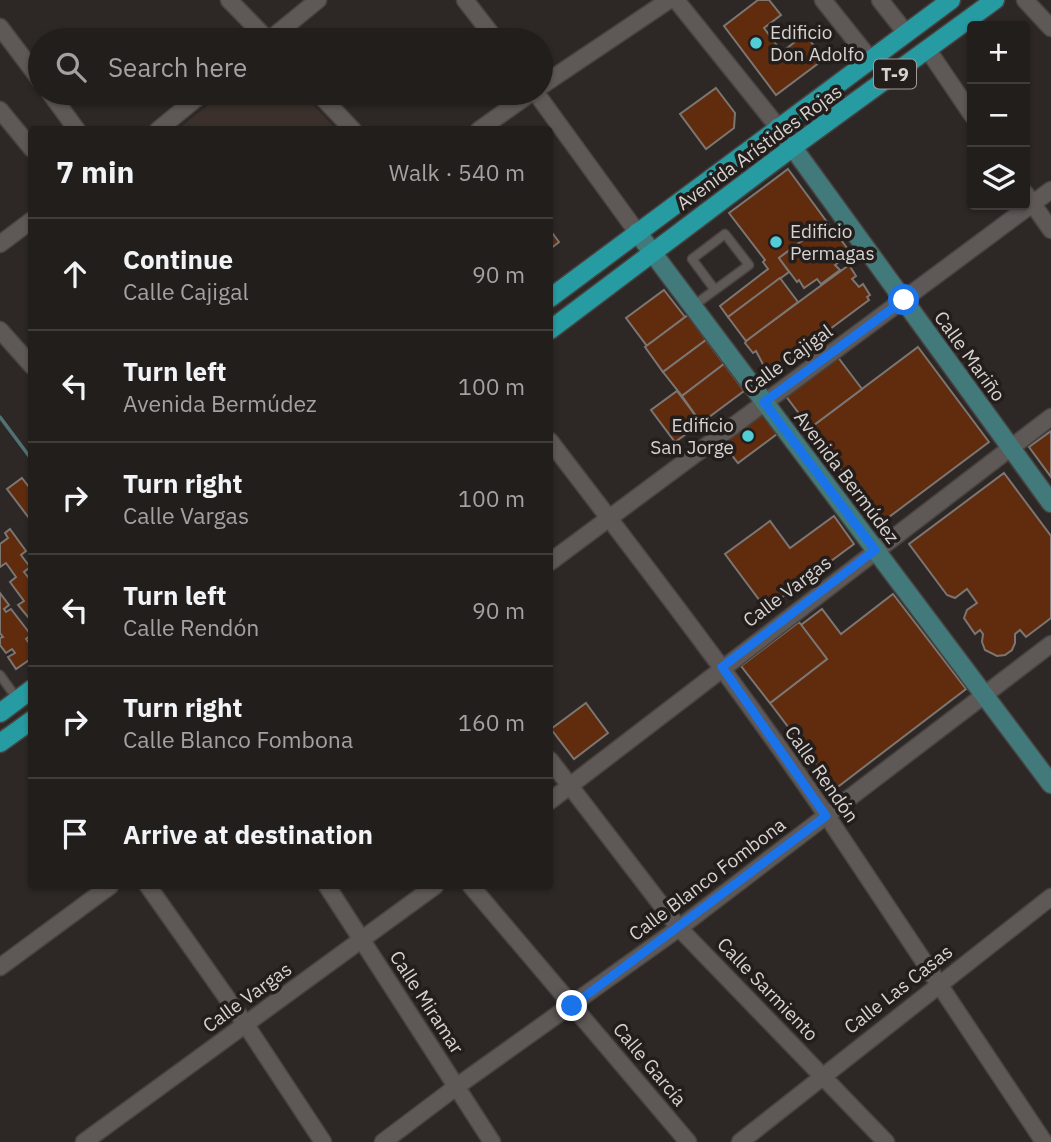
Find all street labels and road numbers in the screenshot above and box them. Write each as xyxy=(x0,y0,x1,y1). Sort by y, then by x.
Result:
road number: T-9 xyxy=(874,60,916,88)
street label: Avenida Arístides Rojas xyxy=(671,79,847,215)
street label: Calle Mariño xyxy=(929,306,1011,406)
street label: Calle Cajigal xyxy=(739,319,837,399)
street label: Avenida Bermúdez xyxy=(789,406,905,548)
street label: Calle Vargas xyxy=(738,550,836,632)
street label: Calle Rendón xyxy=(780,721,864,827)
street label: Calle Blanco Fombona xyxy=(624,812,790,946)
street label: Calle Sarmiento xyxy=(712,932,824,1046)
street label: Calle Las Casas xyxy=(839,939,957,1039)
street label: Calle Miramar xyxy=(385,946,469,1058)
street label: Calle Vargas xyxy=(198,957,296,1037)
street label: Calle García xyxy=(608,1017,692,1111)

